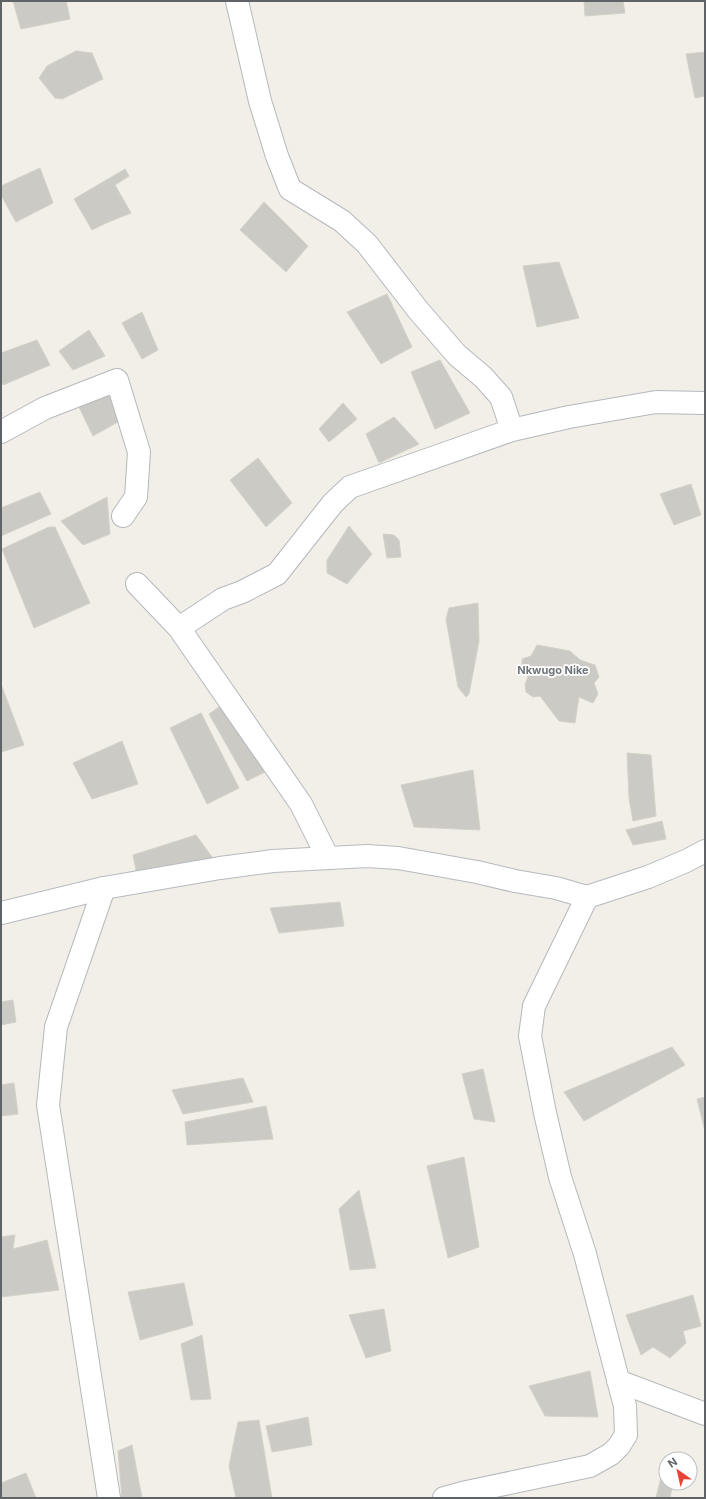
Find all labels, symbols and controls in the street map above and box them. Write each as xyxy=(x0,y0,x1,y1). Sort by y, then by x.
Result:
district label: Nkwugo Nike xyxy=(517,663,589,677)
north arrow xyxy=(658,1451,698,1491)
text: N xyxy=(665,1455,680,1471)

